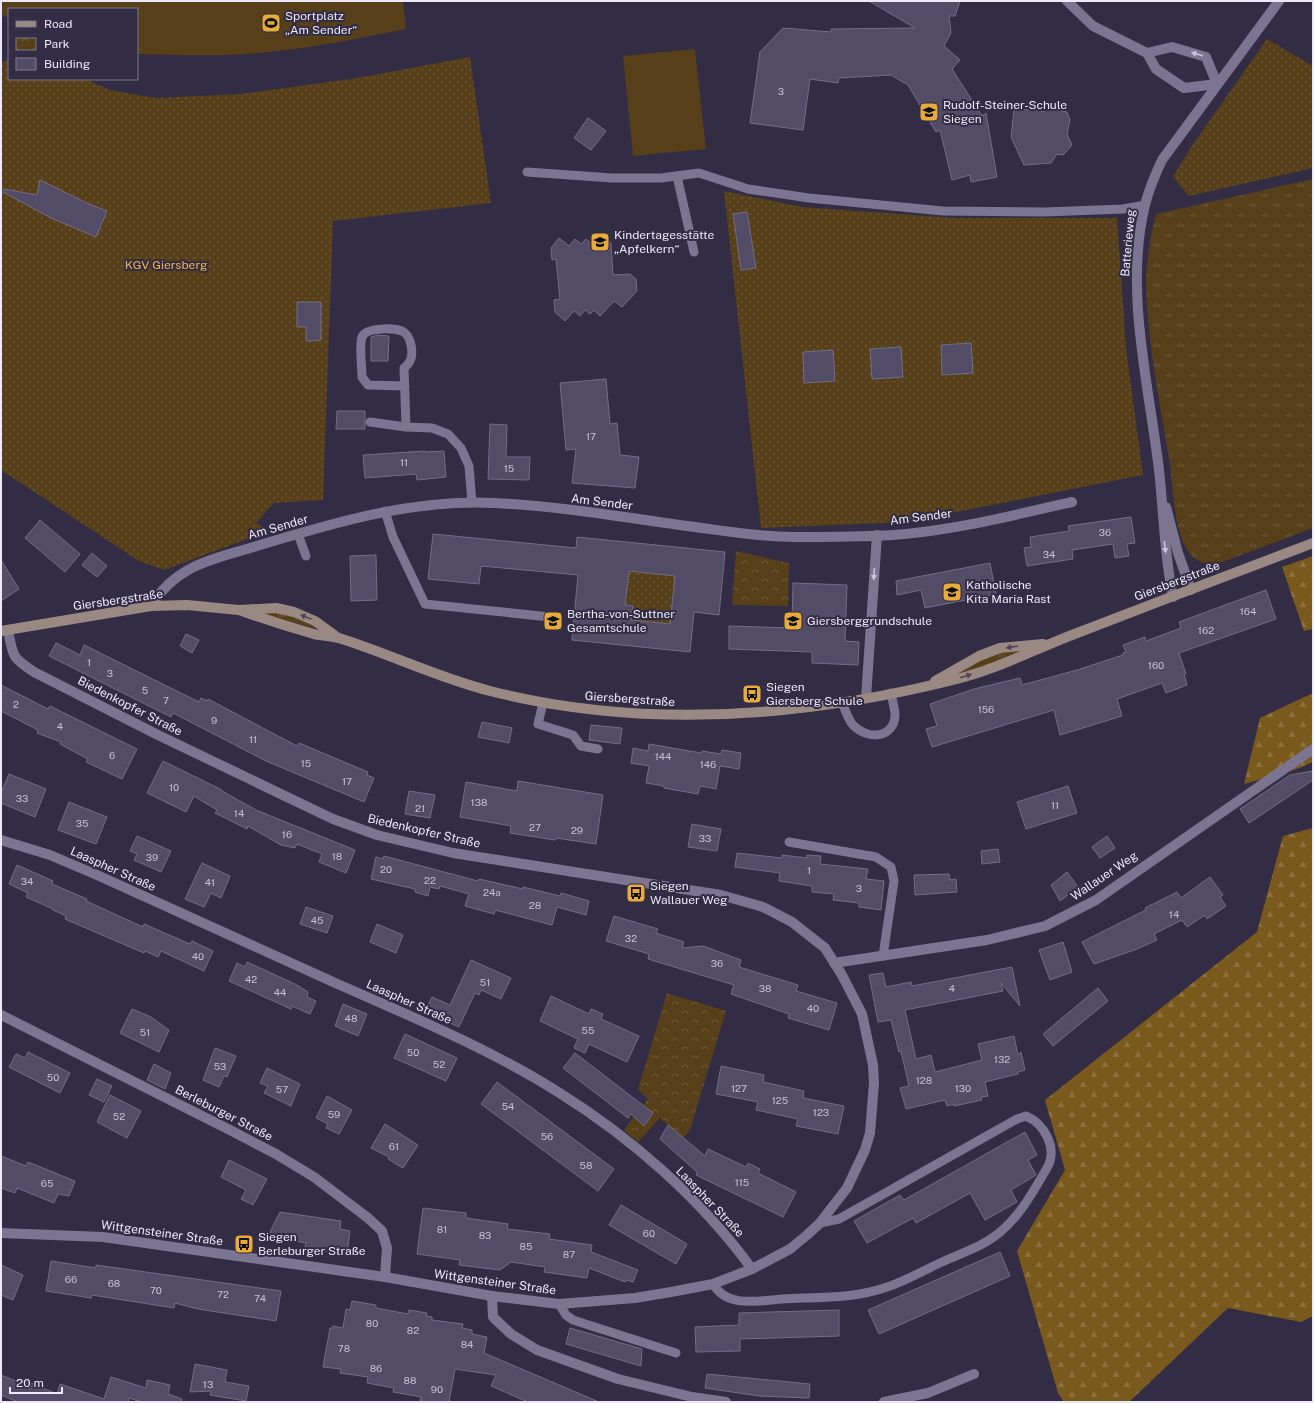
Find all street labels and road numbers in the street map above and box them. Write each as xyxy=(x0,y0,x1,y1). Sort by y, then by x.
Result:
street label: Batterieweg xyxy=(1118,209,1138,277)
street label: Am Sender xyxy=(570,491,634,513)
street label: Am Sender xyxy=(889,506,953,528)
street label: Am Sender xyxy=(246,512,310,542)
street label: Giersbergstraße xyxy=(1132,558,1222,604)
street label: Giersbergstraße xyxy=(72,587,164,613)
street label: Biedenkopfer Straße xyxy=(75,674,185,739)
street label: Giersbergstraße xyxy=(584,689,676,709)
street label: Biedenkopfer Straße xyxy=(366,811,482,851)
street label: Laaspher Straße xyxy=(68,844,158,894)
street label: Wallauer Weg xyxy=(1068,849,1140,903)
street label: Laaspher Straße xyxy=(364,977,454,1027)
street label: Berleburger Straße xyxy=(173,1082,275,1144)
street label: Laaspher Straße xyxy=(673,1164,747,1240)
street label: Wittgensteiner Straße xyxy=(100,1217,224,1249)
street label: Wittgensteiner Straße xyxy=(433,1266,557,1298)

